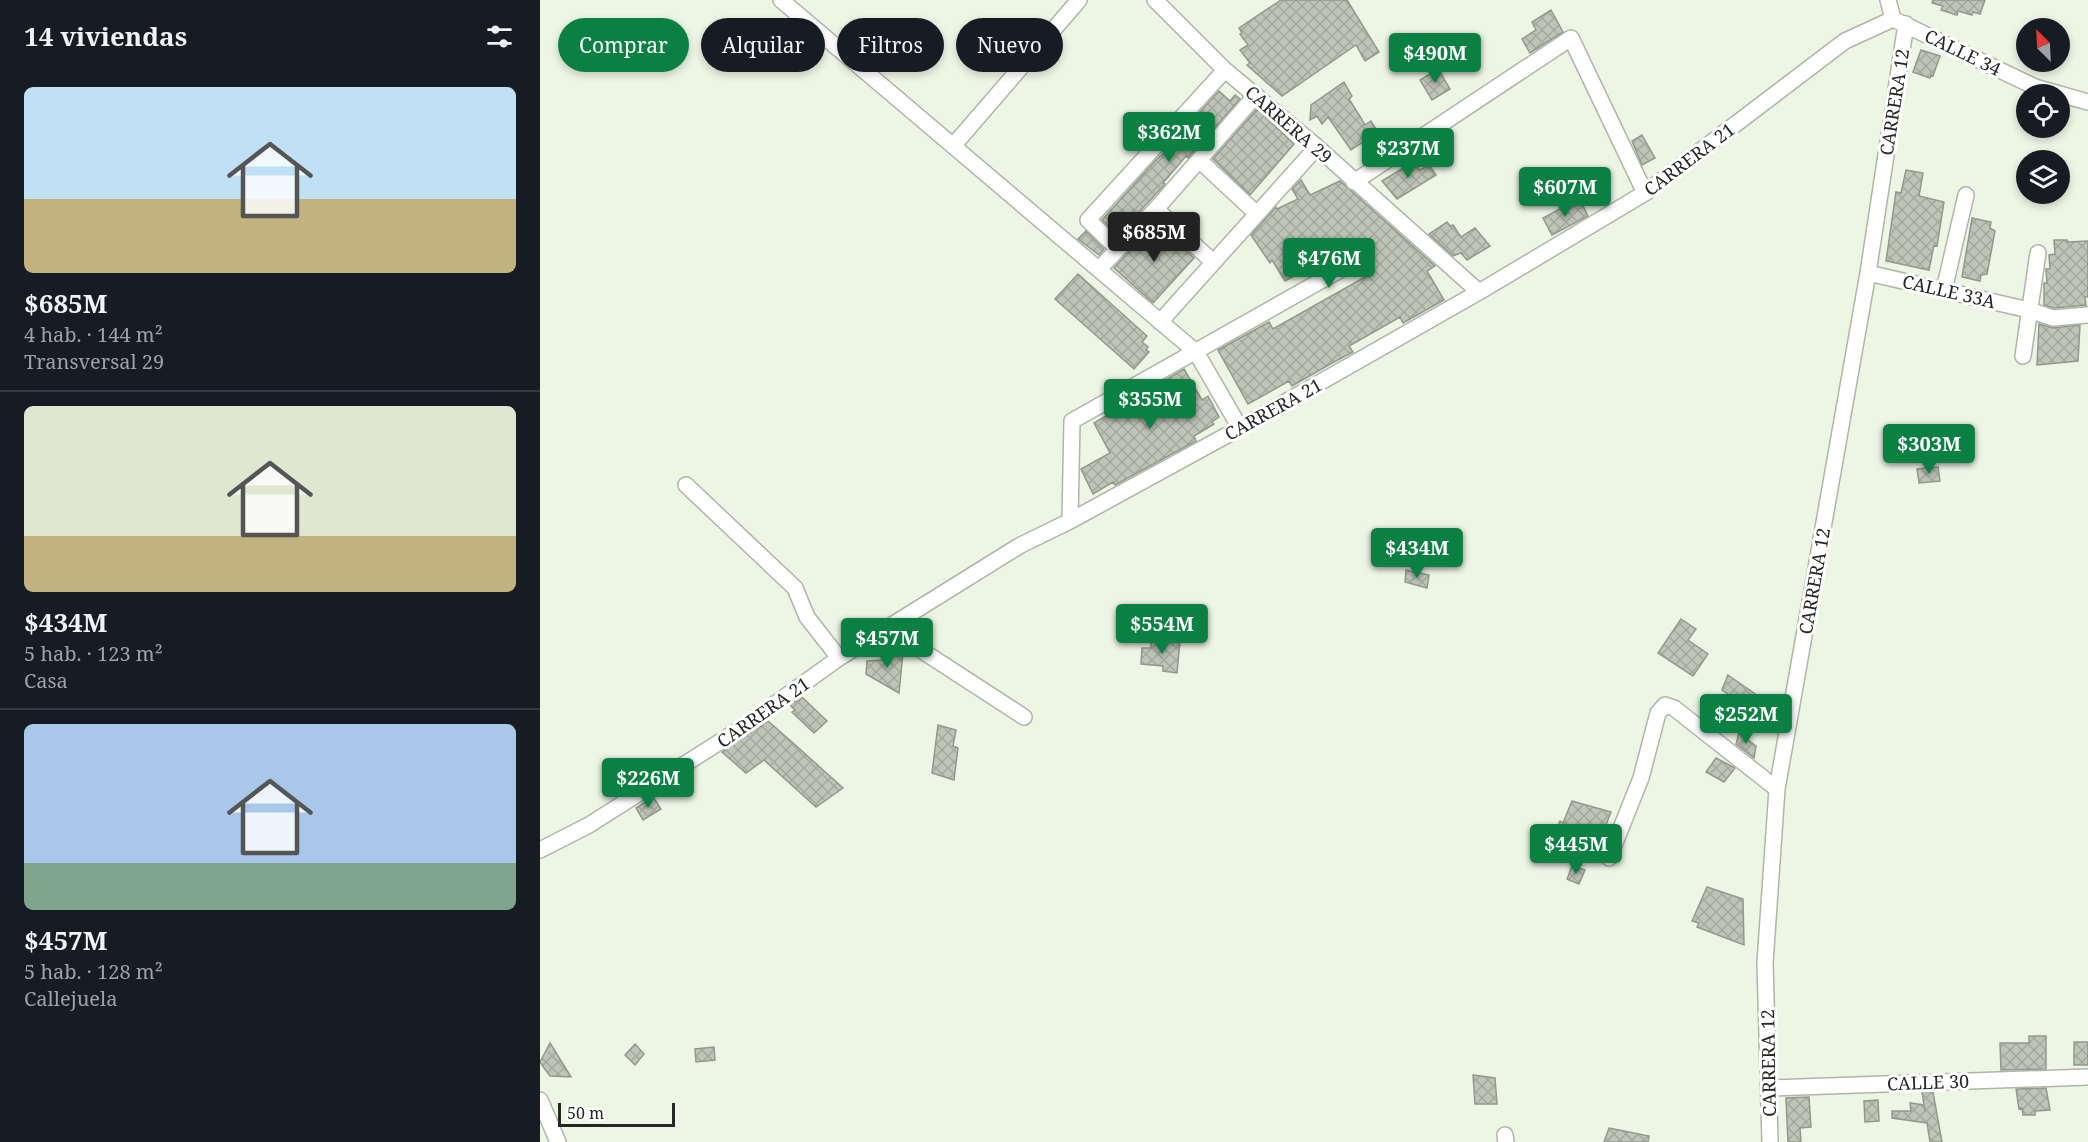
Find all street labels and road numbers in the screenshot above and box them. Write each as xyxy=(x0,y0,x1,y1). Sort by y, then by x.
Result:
street label: CALLE 34 xyxy=(1921,23,2005,81)
street label: CARRERA 12 xyxy=(1874,47,1914,157)
street label: CARRERA 29 xyxy=(1240,80,1338,168)
street label: CARRERA 21 xyxy=(1639,117,1739,201)
street label: CALLE 33A xyxy=(1900,269,1998,313)
street label: CARRERA 21 xyxy=(1220,372,1326,446)
street label: CARRERA 12 xyxy=(1793,526,1835,636)
street label: CARRERA 21 xyxy=(712,671,814,753)
street label: CARRERA 12 xyxy=(1755,1009,1781,1117)
street label: CALLE 30 xyxy=(1887,1069,1969,1095)

